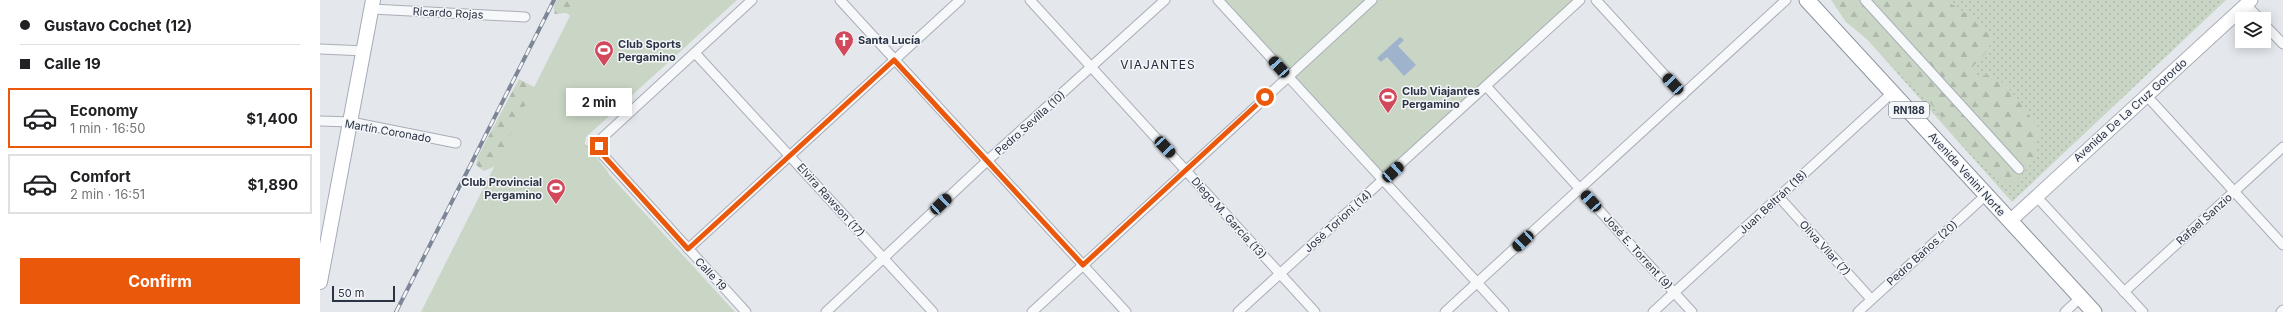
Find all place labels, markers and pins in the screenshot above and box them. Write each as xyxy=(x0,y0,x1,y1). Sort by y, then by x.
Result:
church icon: Santa Lucía xyxy=(833,29,855,57)
place label: Santa Lucía xyxy=(858,33,920,47)
place label: Club Sports Pergamino xyxy=(618,37,681,64)
sports icon: Club Sports Pergamino xyxy=(593,39,615,67)
place label: Club Viajantes Pergamino xyxy=(1402,84,1480,111)
sports icon: Club Viajantes Pergamino xyxy=(1377,86,1399,114)
place label: Club Provincial Pergamino xyxy=(461,175,542,202)
sports icon: Club Provincial Pergamino xyxy=(545,177,567,205)

